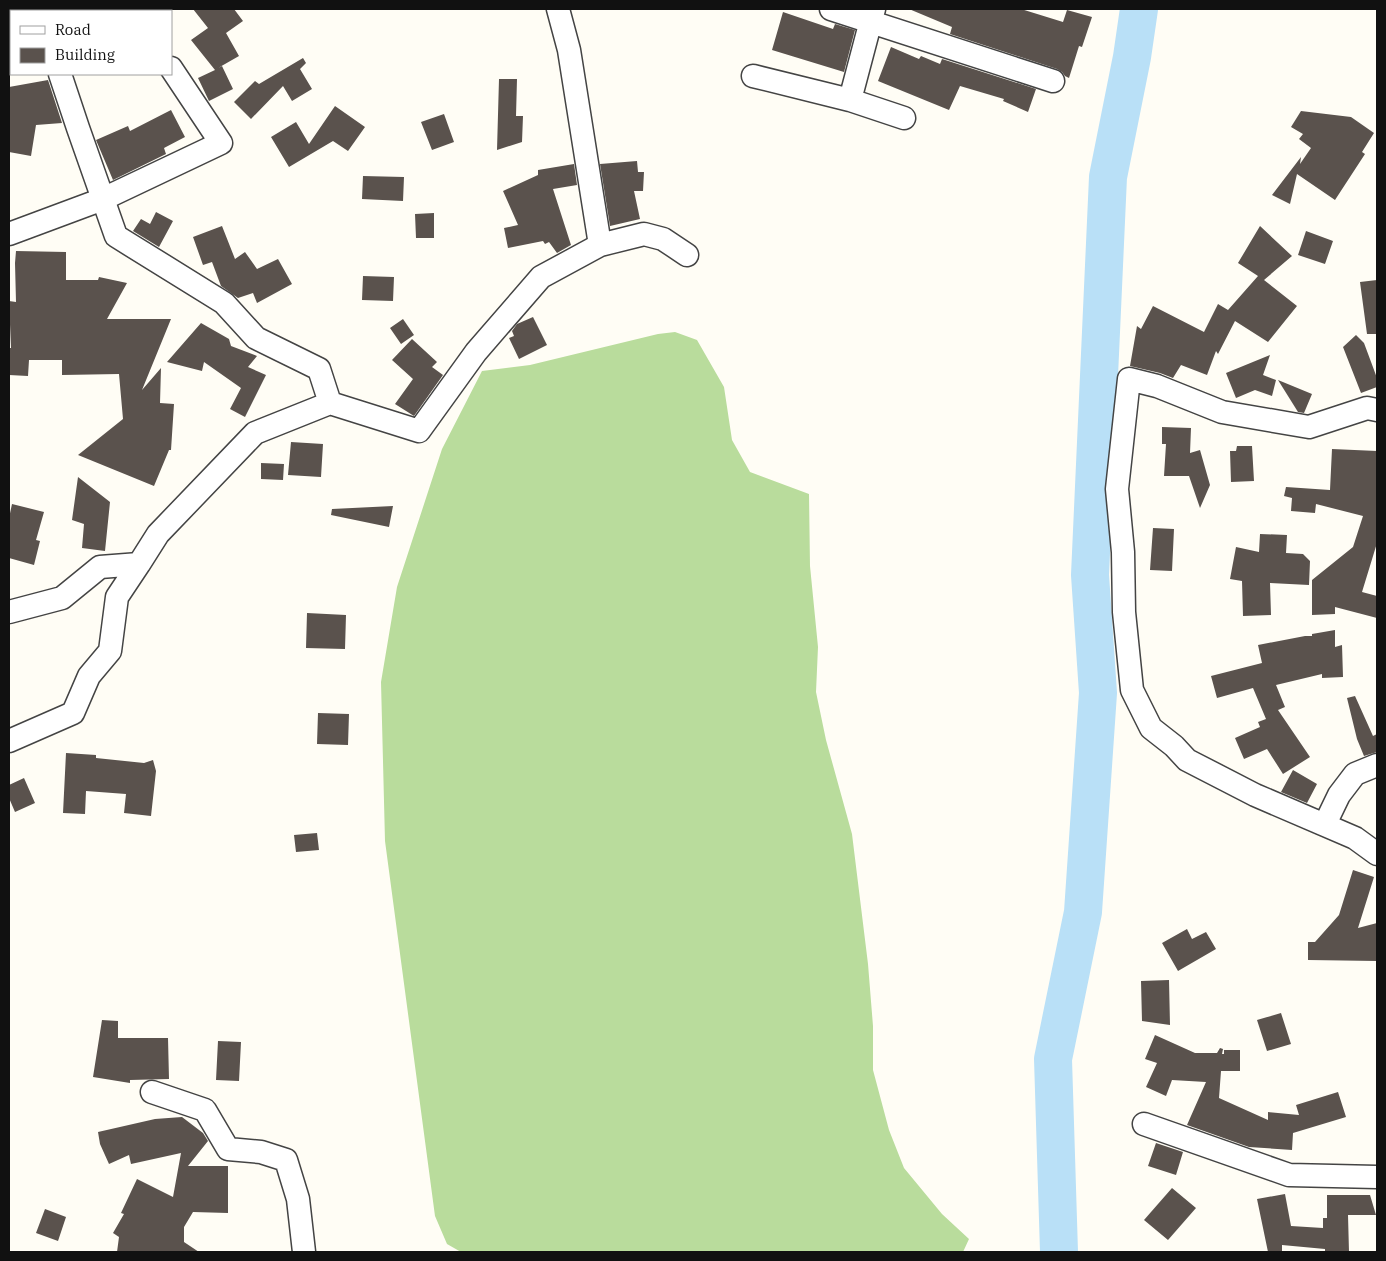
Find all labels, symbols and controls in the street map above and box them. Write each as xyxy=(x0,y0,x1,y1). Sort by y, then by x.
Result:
legend xyxy=(10,10,172,75)
text: Road xyxy=(55,20,91,39)
text: Building xyxy=(55,45,115,64)

